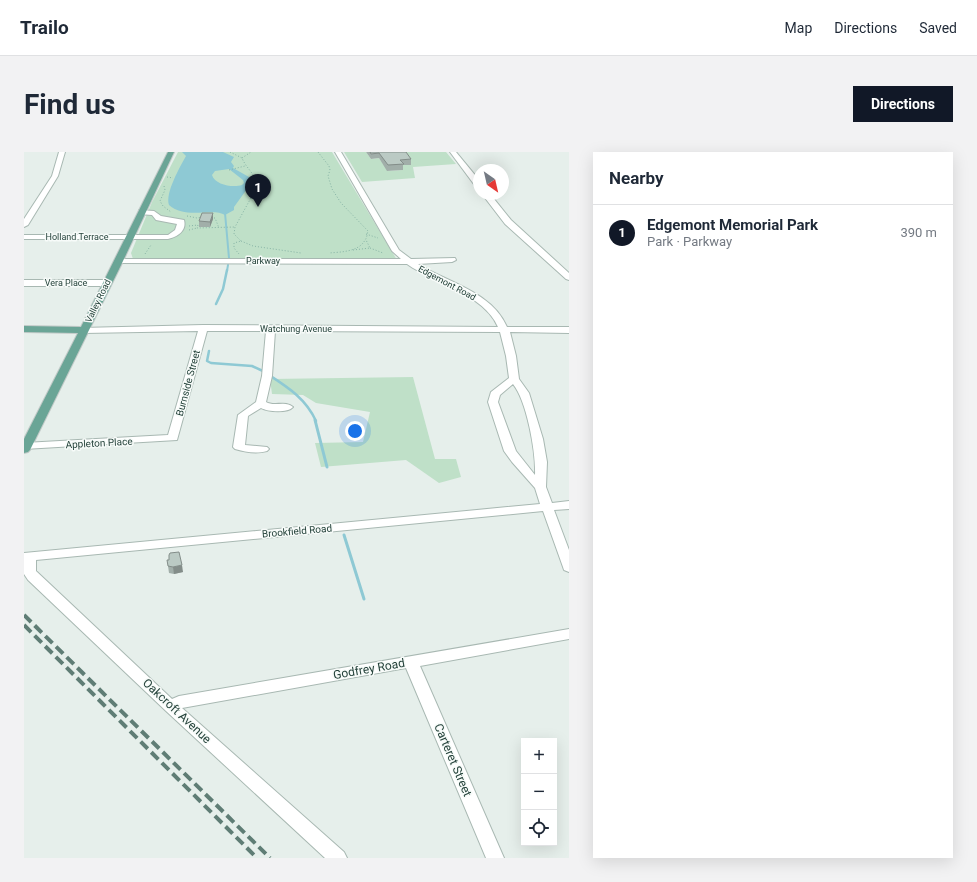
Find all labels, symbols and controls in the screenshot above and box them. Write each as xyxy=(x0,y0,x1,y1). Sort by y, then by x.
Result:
text: Trailo xyxy=(20,16,69,39)
text: Map xyxy=(785,20,812,36)
text: Directions xyxy=(834,20,897,36)
text: Saved xyxy=(919,20,957,36)
button: Directions xyxy=(853,86,953,122)
text: Find us xyxy=(24,88,115,121)
north arrow xyxy=(473,164,509,200)
text: Nearby xyxy=(609,168,664,188)
pin: 1 xyxy=(245,174,271,207)
text: Edgemont Memorial Park xyxy=(647,216,818,234)
text: 1 xyxy=(618,225,626,240)
text: 390 m xyxy=(900,225,937,240)
street label: Holland Terrace xyxy=(46,232,109,242)
text: Park · Parkway xyxy=(647,234,732,249)
street label: Parkway xyxy=(246,256,281,266)
street label: Edgemont Road xyxy=(417,264,477,302)
street label: Vera Place xyxy=(45,278,88,288)
street label: Valley Road xyxy=(83,278,113,324)
street label: Watchung Avenue xyxy=(260,324,332,334)
street label: Burnside Street xyxy=(174,349,202,417)
your location xyxy=(345,421,365,441)
street label: Appleton Place xyxy=(65,436,133,450)
street label: Brookfield Road xyxy=(261,522,333,540)
street label: Godfrey Road xyxy=(332,656,406,682)
street label: Oakcroft Avenue xyxy=(140,676,214,746)
street label: Carteret Street xyxy=(431,721,475,799)
map controls xyxy=(521,738,557,846)
button: + xyxy=(521,738,557,774)
button: − xyxy=(521,774,557,810)
button: locate xyxy=(521,810,557,846)

